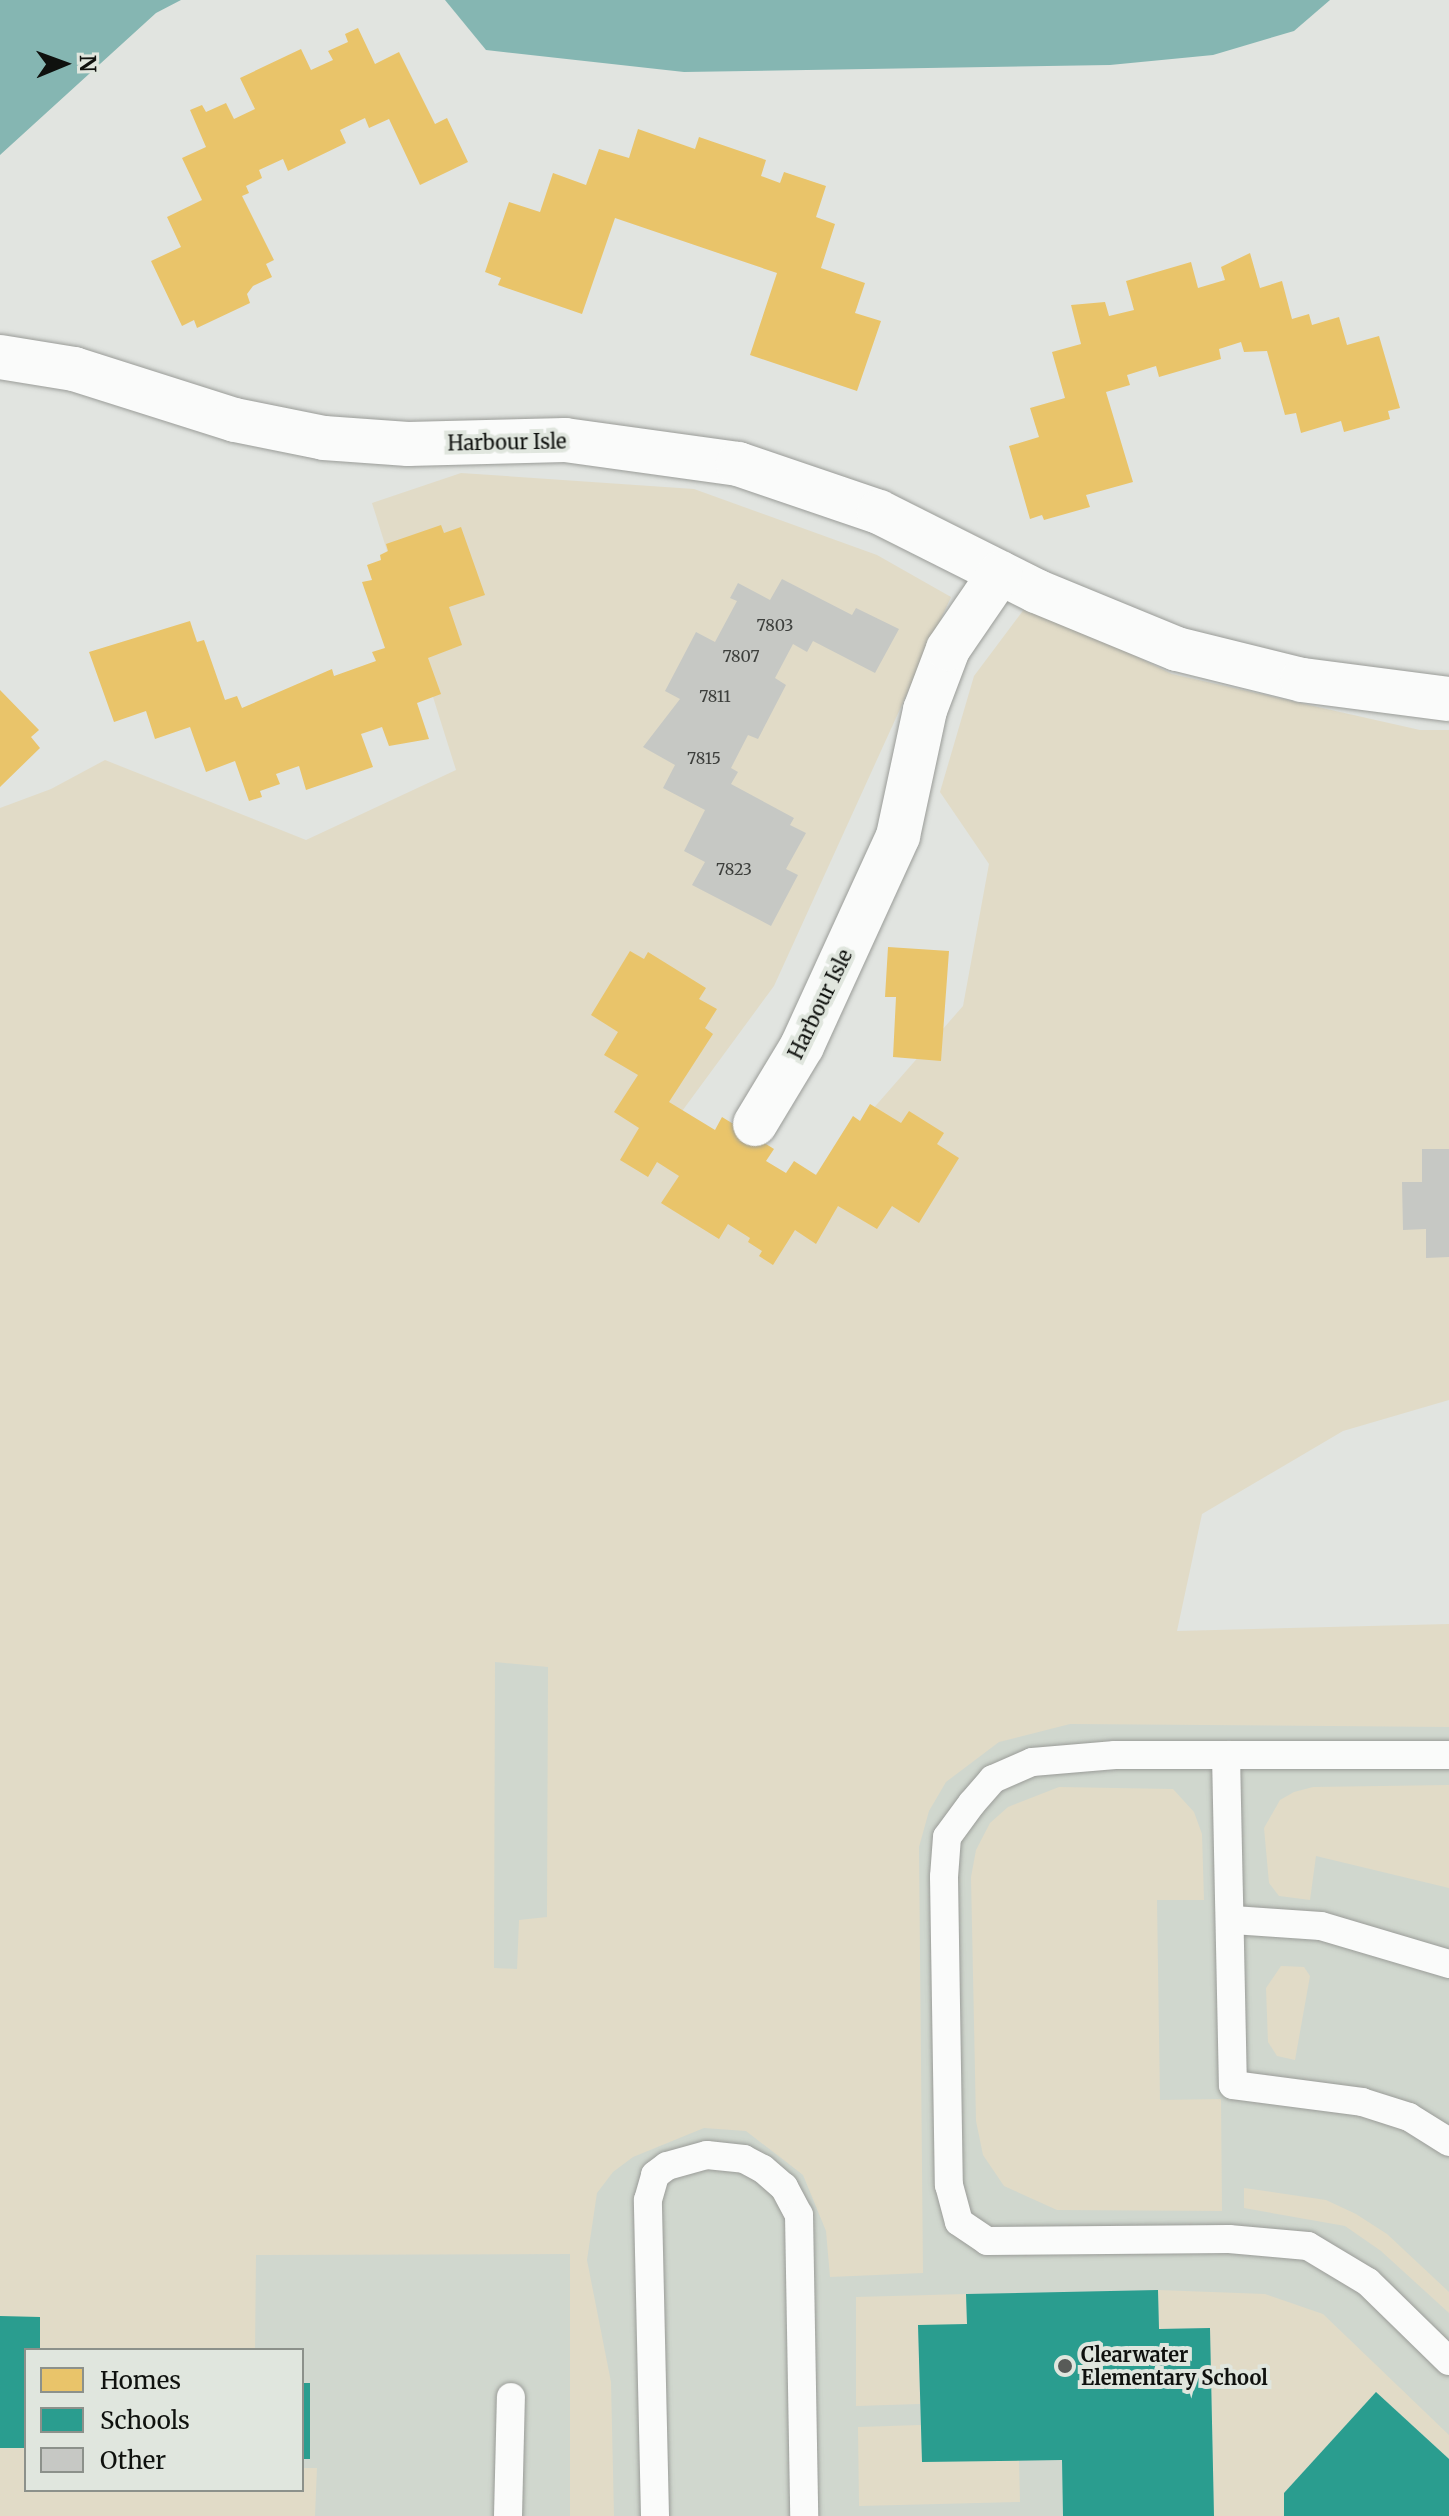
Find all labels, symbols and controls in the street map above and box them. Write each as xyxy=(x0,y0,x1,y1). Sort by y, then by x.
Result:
north arrow xyxy=(24,24,104,104)
text: N xyxy=(74,55,102,73)
street label: Harbour Isle xyxy=(447,429,567,455)
house number: 7803 xyxy=(757,615,793,635)
house number: 7807 xyxy=(722,646,760,666)
house number: 7811 xyxy=(699,686,731,706)
house number: 7815 xyxy=(687,748,721,768)
house number: 7823 xyxy=(716,859,752,879)
street label: Harbour Isle xyxy=(783,945,857,1063)
place label: Clearwater Elementary School xyxy=(1081,2342,1268,2389)
legend xyxy=(24,2348,304,2492)
marker: Clearwater Elementary School xyxy=(1056,2357,1074,2375)
text: Homes xyxy=(100,2365,181,2396)
text: Schools xyxy=(100,2405,190,2436)
text: Other xyxy=(100,2445,166,2476)

